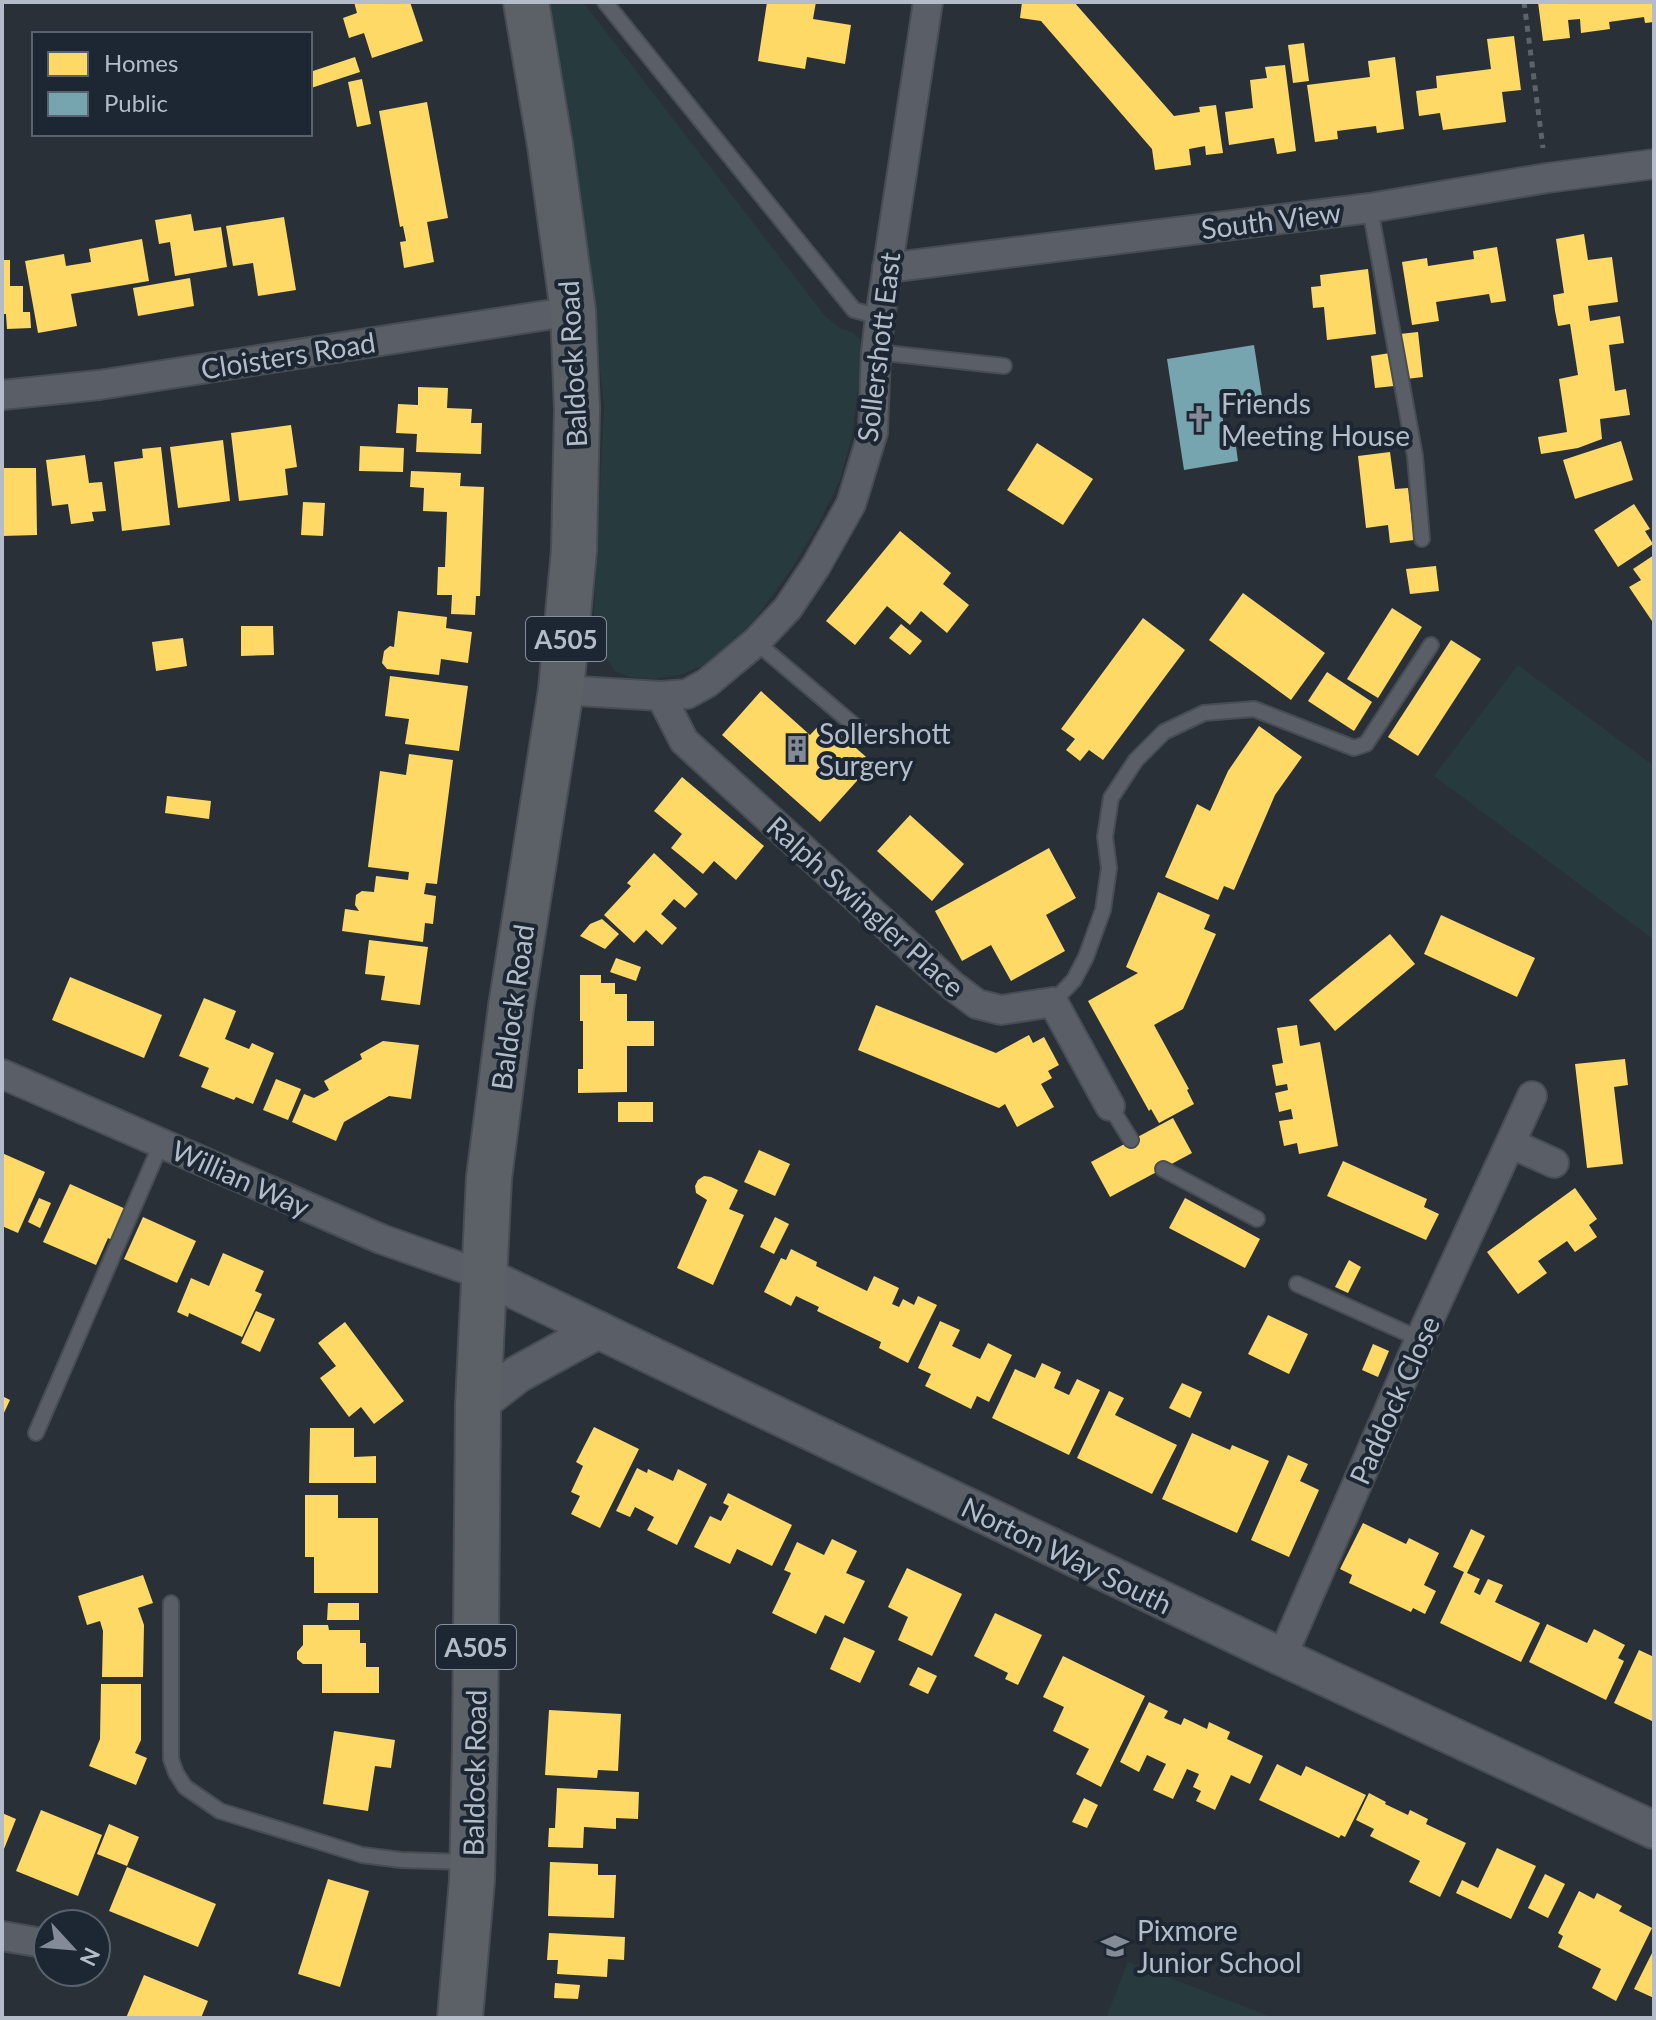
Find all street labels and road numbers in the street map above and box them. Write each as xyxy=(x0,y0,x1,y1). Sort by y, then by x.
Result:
street label: South View xyxy=(1199,195,1343,245)
street label: Sollershott East xyxy=(849,250,907,444)
street label: Baldock Road xyxy=(551,280,593,448)
street label: Cloisters Road xyxy=(198,324,378,386)
road number: A505 xyxy=(526,617,606,661)
street label: Ralph Swingler Place xyxy=(761,809,971,1003)
street label: Baldock Road xyxy=(484,922,540,1092)
street label: Willian Way xyxy=(167,1133,316,1224)
street label: Paddock Close xyxy=(1342,1311,1446,1489)
street label: Norton Way South xyxy=(956,1489,1178,1621)
road number: A505 xyxy=(436,1625,516,1669)
street label: Baldock Road xyxy=(456,1689,492,1857)

